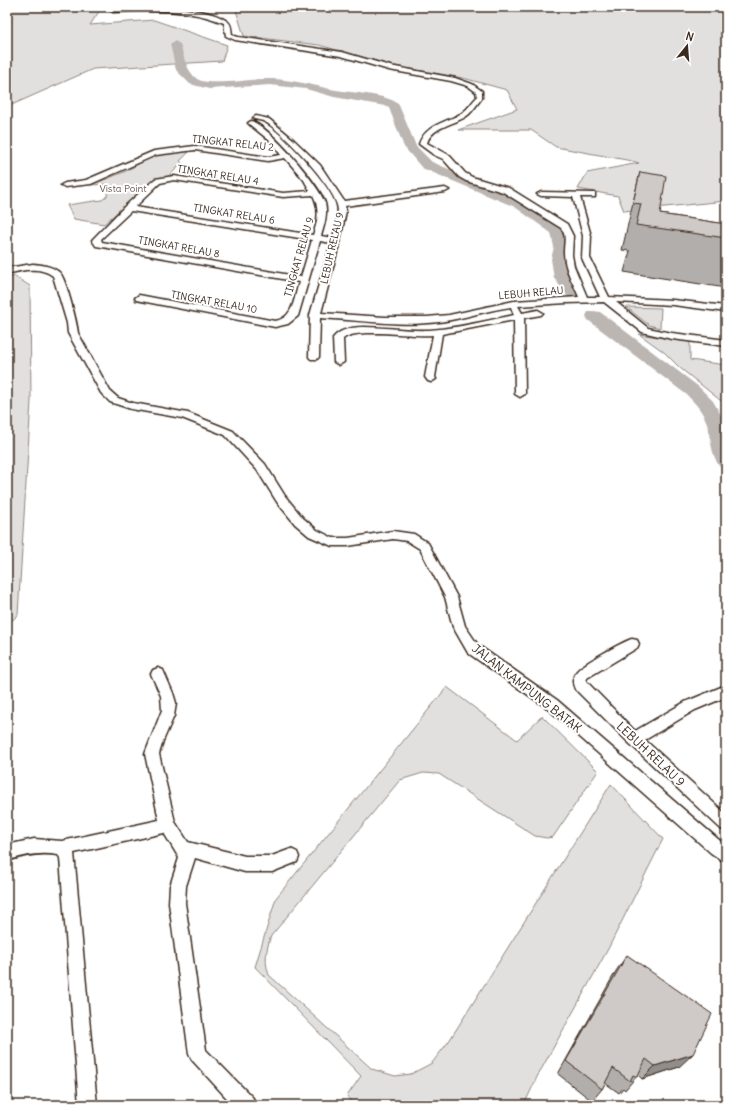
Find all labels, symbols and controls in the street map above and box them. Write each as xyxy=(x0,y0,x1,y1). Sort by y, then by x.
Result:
north arrow xyxy=(667,26,707,66)
text: N xyxy=(684,29,696,44)
street label: TINGKAT RELAU 2 xyxy=(191,132,275,154)
street label: TINGKAT RELAU 4 xyxy=(176,162,260,188)
park label: Vista Point xyxy=(99,182,147,195)
street label: TINGKAT RELAU 6 xyxy=(192,201,276,227)
street label: LEBUH RELAU 9 xyxy=(317,211,347,285)
street label: TINGKAT RELAU 9 xyxy=(281,215,317,298)
street label: TINGKAT RELAU 8 xyxy=(137,233,221,261)
street label: LEBUH RELAU xyxy=(498,284,564,302)
street label: TINGKAT RELAU 10 xyxy=(170,288,258,316)
street label: JALAN KAMPUNG BATAK xyxy=(469,640,585,736)
street label: LEBUH RELAU 9 xyxy=(614,719,688,790)

